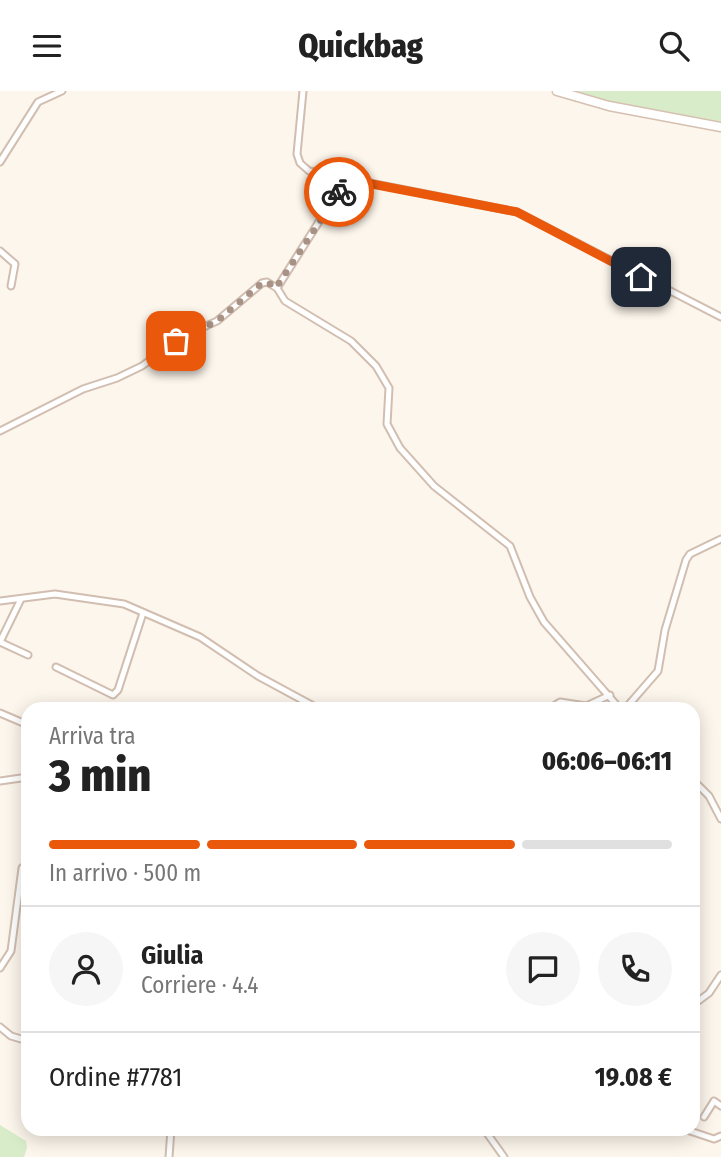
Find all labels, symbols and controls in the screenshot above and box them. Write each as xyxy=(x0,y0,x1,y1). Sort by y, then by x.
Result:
icon: menu xyxy=(28,27,66,65)
text: Quickbag xyxy=(298,27,423,65)
icon: search xyxy=(655,27,693,65)
courier xyxy=(304,157,374,227)
icon: bike xyxy=(320,173,358,211)
pin xyxy=(611,247,671,307)
icon: home xyxy=(622,258,660,296)
pin xyxy=(146,311,206,371)
icon: bag xyxy=(157,322,195,360)
text: Arriva tra xyxy=(49,722,136,750)
text: 06:06–06:11 xyxy=(542,746,672,777)
text: 3 min xyxy=(49,748,151,803)
text: In arrivo · 500 m xyxy=(49,859,201,887)
button: person xyxy=(49,932,123,1006)
button: chat xyxy=(506,932,580,1006)
button: phone xyxy=(598,932,672,1006)
text: Giulia xyxy=(141,940,203,971)
text: Corriere · 4.4 xyxy=(141,971,258,999)
text: Ordine #7781 xyxy=(49,1062,182,1093)
text: 19.08 € xyxy=(595,1062,672,1093)

